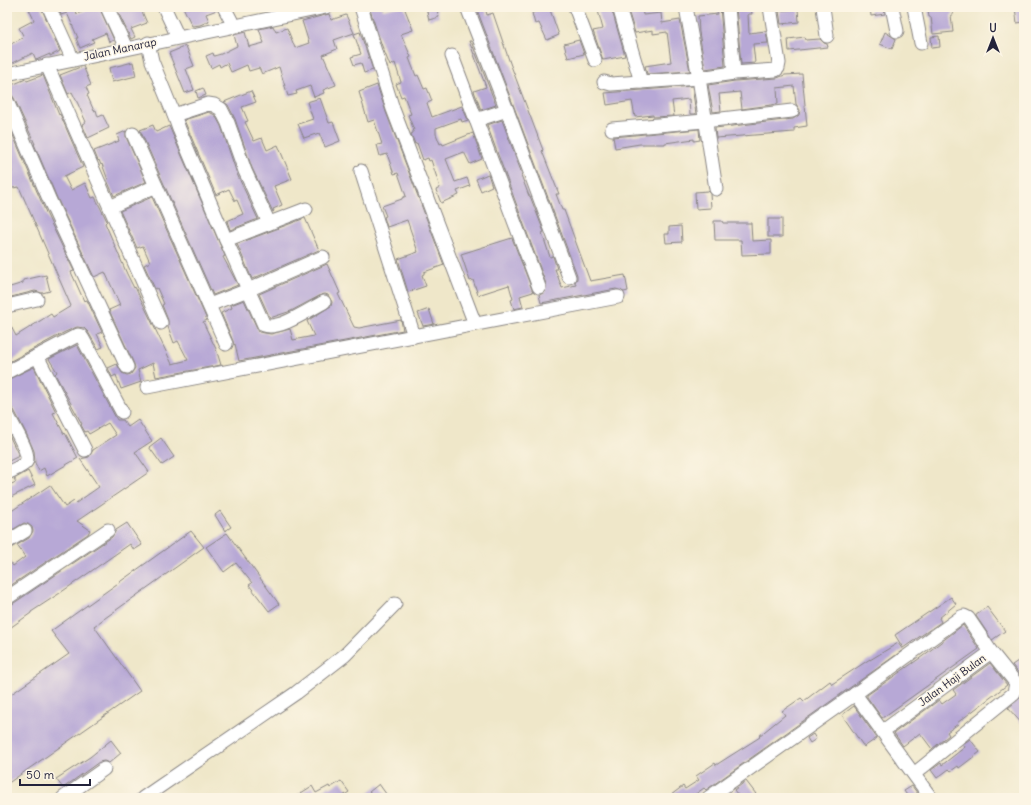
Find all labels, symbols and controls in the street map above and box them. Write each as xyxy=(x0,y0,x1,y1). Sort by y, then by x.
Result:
north arrow xyxy=(973,18,1013,58)
text: U xyxy=(989,21,997,35)
street label: Jalan Manarap xyxy=(82,34,158,64)
street label: Jalan Haji Bulan xyxy=(916,651,988,709)
scale bar xyxy=(20,761,90,787)
text: 50 m xyxy=(26,767,55,782)

